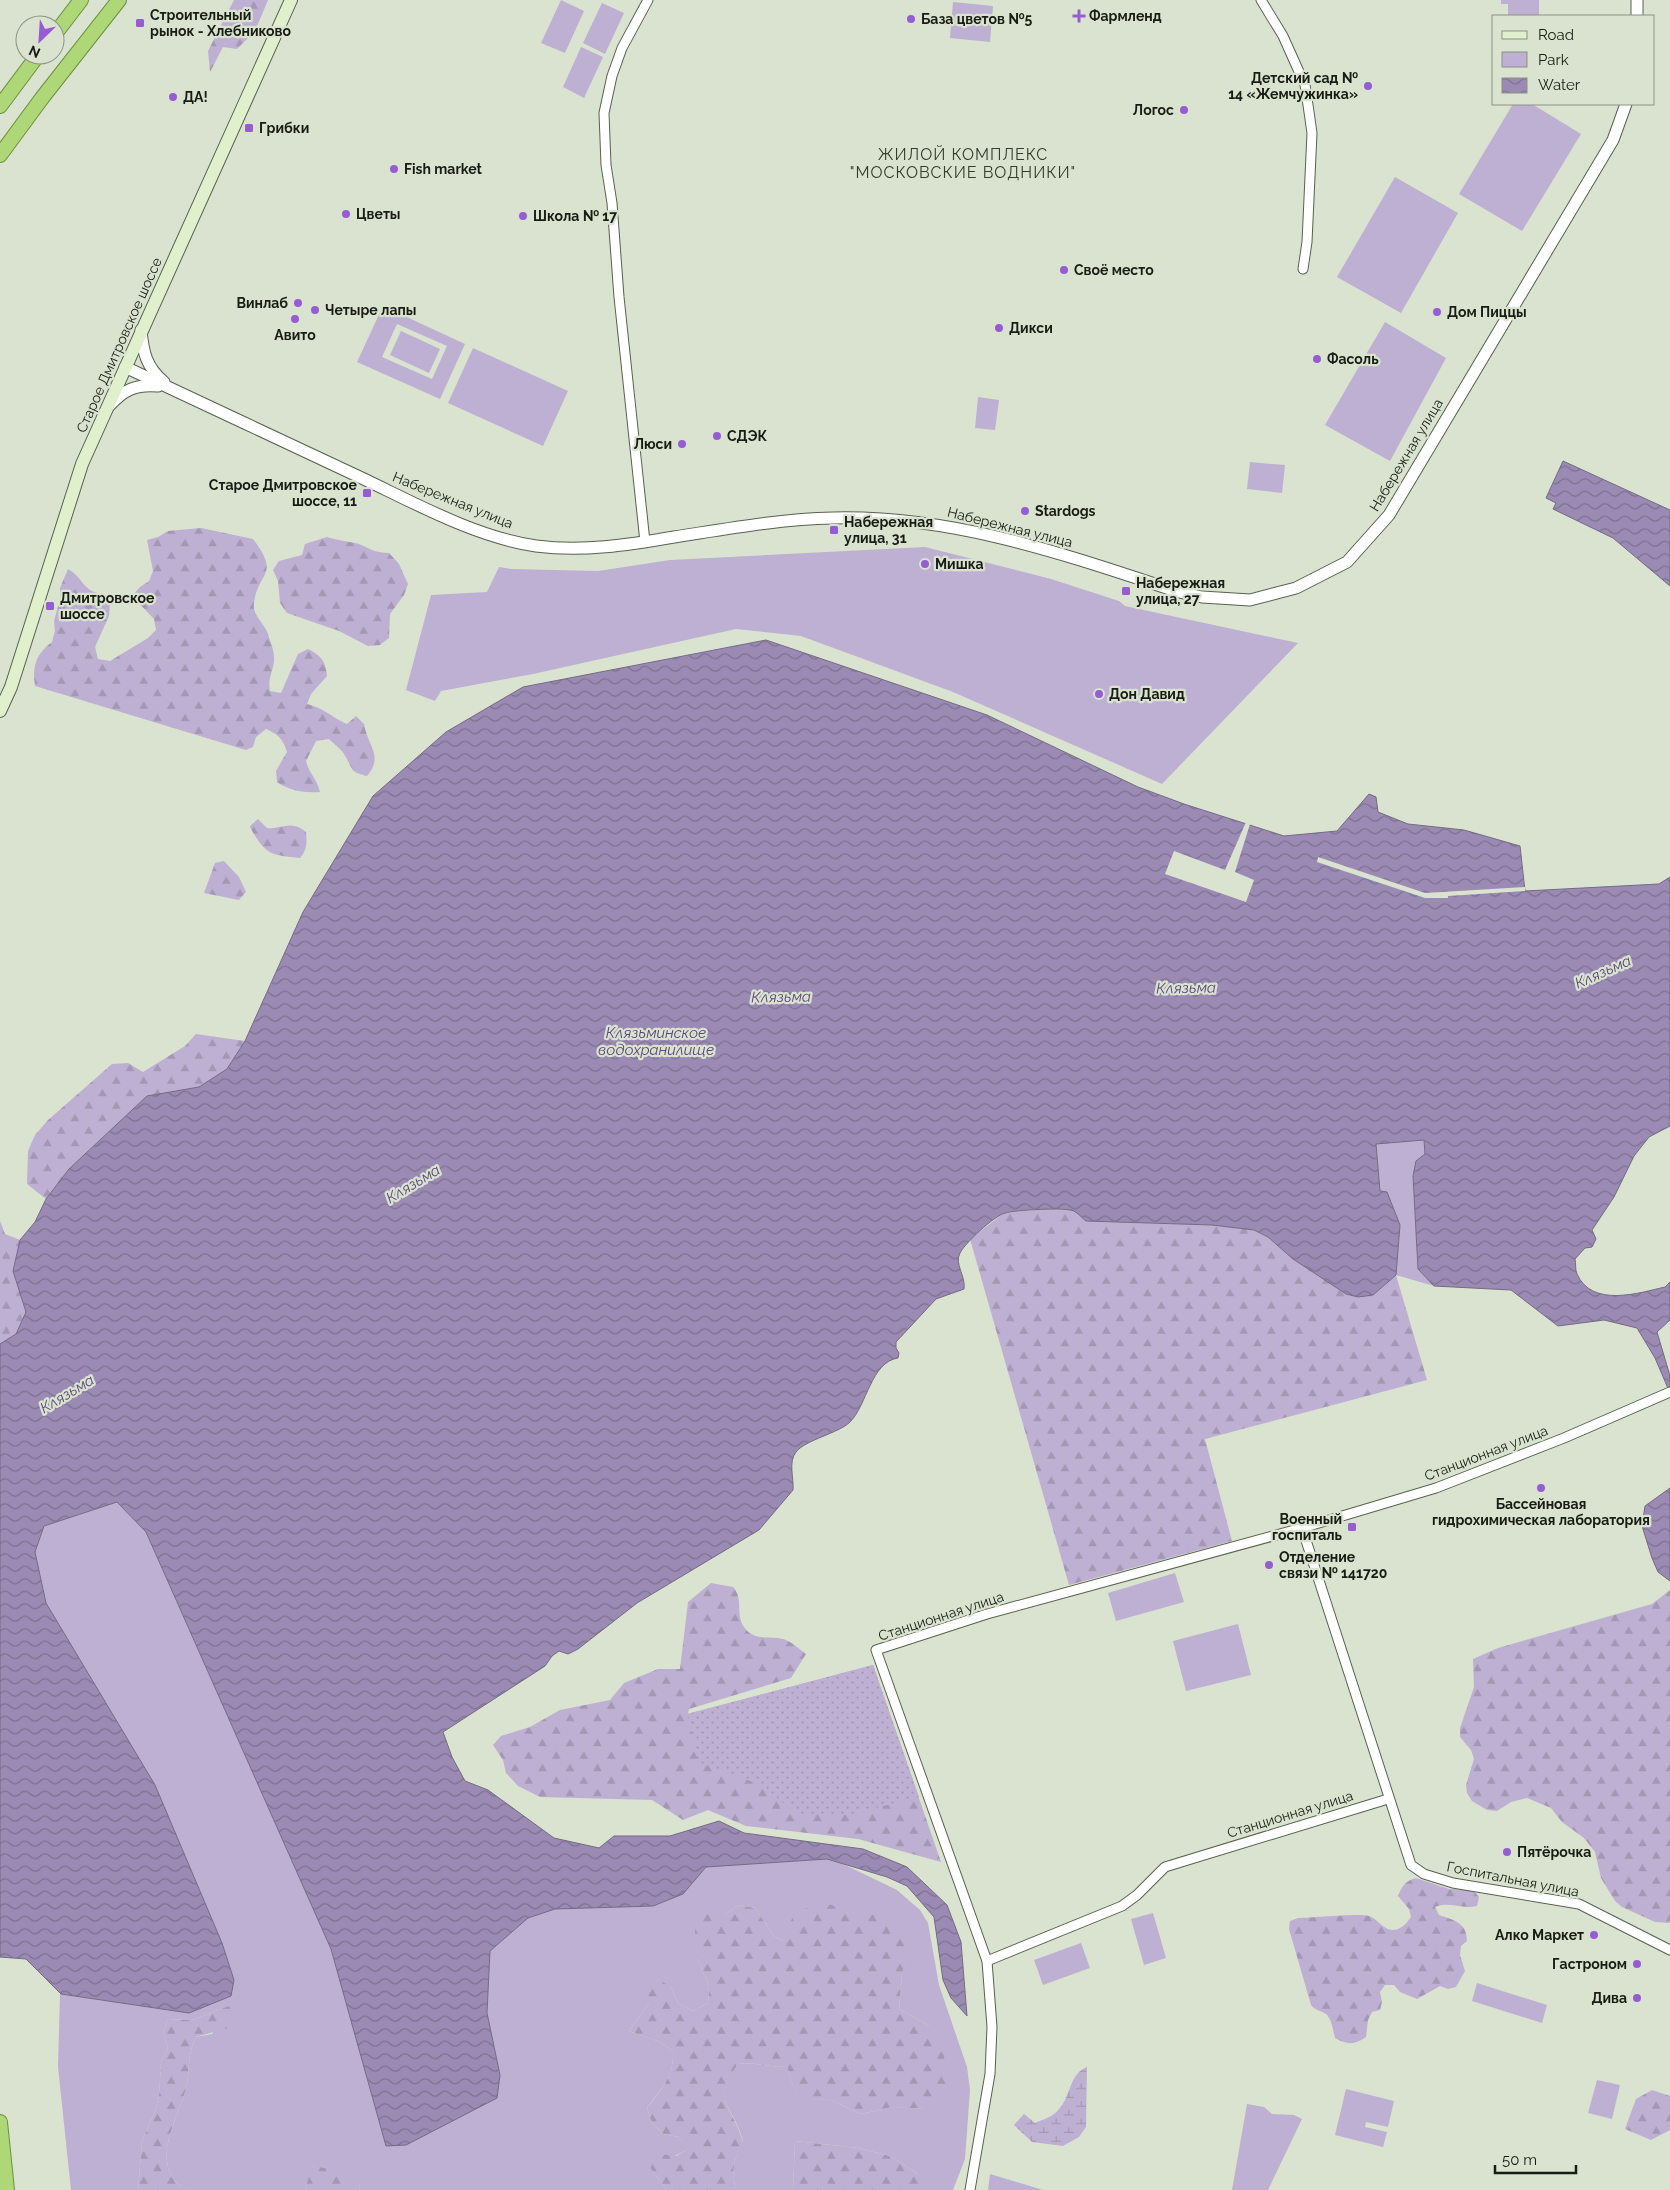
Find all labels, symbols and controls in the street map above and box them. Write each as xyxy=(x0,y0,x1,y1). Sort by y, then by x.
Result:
place label: Строительный рынок - Хлебниково xyxy=(150,7,292,39)
place label: Фармленд xyxy=(1089,8,1162,24)
marker: Фармленд xyxy=(1073,10,1085,22)
place label: База цветов №5 xyxy=(921,11,1033,27)
marker: База цветов №5 xyxy=(905,13,917,25)
north arrow xyxy=(15,15,65,65)
legend xyxy=(1492,15,1655,105)
marker: Строительный рынок - Хлебниково xyxy=(134,17,146,29)
text: Road xyxy=(1538,26,1574,44)
text: N xyxy=(26,42,43,61)
text: Park xyxy=(1538,51,1569,69)
place label: Детский сад № 14 «Жемчужинка» xyxy=(1228,70,1358,102)
text: Water xyxy=(1538,76,1581,94)
marker: Детский сад № 14 «Жемчужинка» xyxy=(1362,80,1374,92)
place label: ДА! xyxy=(183,89,208,105)
marker: ДА! xyxy=(167,91,179,103)
place label: Логос xyxy=(1133,102,1174,118)
marker: Логос xyxy=(1178,104,1190,116)
place label: Грибки xyxy=(259,120,309,136)
marker: Грибки xyxy=(243,122,255,134)
district label: ЖИЛОЙ КОМПЛЕКС "МОСКОВСКИЕ ВОДНИКИ" xyxy=(850,145,1076,182)
place label: Fish market xyxy=(404,161,483,177)
marker: Fish market xyxy=(388,163,400,175)
place label: Цветы xyxy=(356,206,401,222)
marker: Цветы xyxy=(340,208,352,220)
place label: Школа № 17 xyxy=(533,208,617,224)
marker: Школа № 17 xyxy=(517,210,529,222)
street label: Старое Дмитровское шоссе xyxy=(73,255,165,435)
place label: Своё место xyxy=(1074,262,1154,278)
marker: Своё место xyxy=(1058,264,1070,276)
place label: Винлаб xyxy=(236,295,288,311)
marker: Винлаб xyxy=(292,297,304,309)
place label: Четыре лапы xyxy=(325,302,416,318)
marker: Четыре лапы xyxy=(309,304,321,316)
place label: Дом Пиццы xyxy=(1447,304,1527,320)
marker: Дом Пиццы xyxy=(1431,306,1443,318)
marker: Авито xyxy=(289,313,301,325)
place label: Дикси xyxy=(1009,320,1053,336)
marker: Дикси xyxy=(993,322,1005,334)
place label: Авито xyxy=(274,327,316,343)
place label: Фасоль xyxy=(1327,351,1379,367)
marker: Фасоль xyxy=(1311,353,1323,365)
street label: Набережная улица xyxy=(1366,396,1446,514)
place label: СДЭК xyxy=(727,428,768,444)
marker: СДЭК xyxy=(711,430,723,442)
place label: Люси xyxy=(634,436,672,452)
marker: Люси xyxy=(676,438,688,450)
street label: Набережная улица xyxy=(390,469,516,531)
place label: Старое Дмитровское шоссе, 11 xyxy=(209,477,358,509)
marker: Старое Дмитровское шоссе, 11 xyxy=(361,487,373,499)
place label: Stardogs xyxy=(1035,503,1096,519)
street label: Набережная улица xyxy=(946,504,1074,550)
marker: Stardogs xyxy=(1019,505,1031,517)
place label: Набережная улица, 31 xyxy=(844,514,933,546)
marker: Набережная улица, 31 xyxy=(828,524,840,536)
place label: Мишка xyxy=(935,556,984,572)
marker: Мишка xyxy=(919,558,931,570)
place label: Набережная улица, 27 xyxy=(1136,575,1225,607)
marker: Набережная улица, 27 xyxy=(1120,585,1132,597)
place label: Дмитровское шоссе xyxy=(60,590,155,622)
marker: Дмитровское шоссе xyxy=(44,600,56,612)
place label: Дон Давид xyxy=(1109,686,1185,702)
marker: Дон Давид xyxy=(1093,688,1105,700)
water label: Клязьма xyxy=(1572,952,1634,992)
water label: Клязьма xyxy=(1156,978,1216,998)
water label: Клязьма xyxy=(751,987,811,1007)
water label: Клязьминское водохранилище xyxy=(598,1024,714,1059)
water label: Клязьма xyxy=(383,1161,443,1207)
water label: Клязьма xyxy=(37,1371,97,1417)
street label: Станционная улица xyxy=(1422,1422,1550,1484)
marker: Бассейновая гидрохимическая лаборатория xyxy=(1535,1482,1547,1494)
place label: Бассейновая гидрохимическая лаборатория xyxy=(1432,1496,1650,1528)
place label: Военный госпиталь xyxy=(1272,1511,1343,1543)
marker: Военный госпиталь xyxy=(1346,1521,1358,1533)
place label: Отделение связи № 141720 xyxy=(1279,1549,1387,1581)
marker: Отделение связи № 141720 xyxy=(1263,1559,1275,1571)
street label: Станционная улица xyxy=(876,1588,1006,1644)
street label: Станционная улица xyxy=(1225,1787,1355,1841)
place label: Пятёрочка xyxy=(1517,1844,1591,1860)
marker: Пятёрочка xyxy=(1501,1846,1513,1858)
street label: Госпитальная улица xyxy=(1445,1858,1581,1900)
place label: Алко Маркет xyxy=(1495,1927,1584,1943)
marker: Алко Маркет xyxy=(1588,1929,1600,1941)
place label: Гастроном xyxy=(1552,1956,1627,1972)
marker: Гастроном xyxy=(1631,1958,1643,1970)
place label: Дива xyxy=(1591,1990,1627,2006)
marker: Дива xyxy=(1631,1992,1643,2004)
scale bar xyxy=(1495,2142,1576,2174)
text: 50 m xyxy=(1502,2151,1537,2169)

